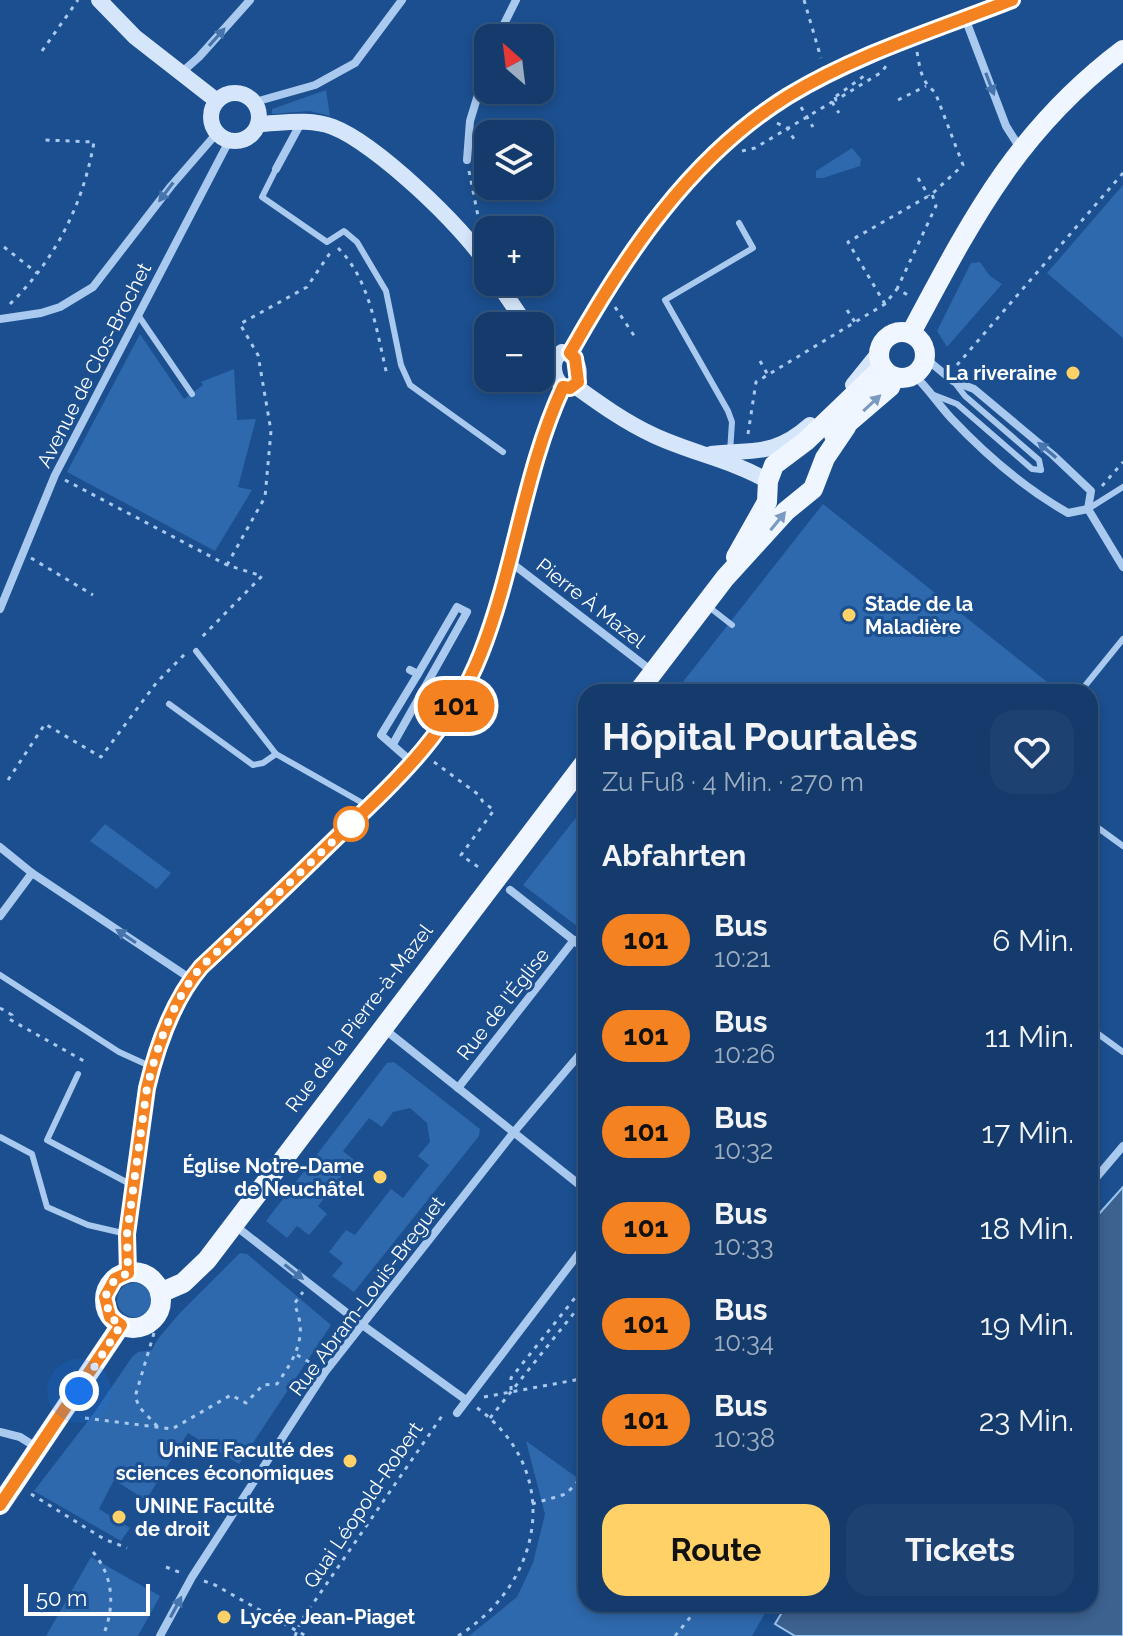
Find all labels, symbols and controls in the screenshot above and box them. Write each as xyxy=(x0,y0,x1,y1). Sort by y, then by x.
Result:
north arrow xyxy=(474,24,554,104)
map controls xyxy=(474,24,554,392)
one-way arrow xyxy=(207,28,225,47)
one-way arrow xyxy=(984,73,997,97)
button: layers xyxy=(474,120,554,200)
one-way arrow xyxy=(159,182,175,203)
button: + xyxy=(474,216,554,296)
street label: Avenue de Clos-Brochet xyxy=(32,258,156,471)
button: − xyxy=(474,312,554,392)
place label: La riveraine xyxy=(945,361,1057,385)
marker: La riveraine xyxy=(1064,364,1082,382)
one-way arrow xyxy=(862,395,881,413)
one-way arrow xyxy=(1037,442,1057,459)
one-way arrow xyxy=(769,511,786,531)
street label: Pierre À Mazel xyxy=(532,553,651,653)
place label: Stade de la Maladière xyxy=(865,592,973,639)
marker: Stade de la Maladière xyxy=(840,606,858,624)
line badge: 101 xyxy=(410,680,502,732)
text: 101 xyxy=(434,689,478,722)
button: heart xyxy=(990,710,1074,794)
text: Hôpital Pourtalès xyxy=(602,714,918,759)
text: Zu Fuß · 4 Min. · 270 m xyxy=(602,767,864,797)
unlabelled marker xyxy=(334,807,368,841)
text: Abfahrten xyxy=(602,838,746,873)
text: Bus xyxy=(714,908,768,943)
street label: Rue de la Pierre-à-Mazel xyxy=(280,919,438,1117)
text: 101 xyxy=(624,923,668,956)
text: 6 Min. xyxy=(992,923,1074,958)
one-way arrow xyxy=(115,928,136,943)
street label: Rue de l'Église xyxy=(452,943,554,1065)
text: 10:21 xyxy=(714,943,771,973)
text: Bus xyxy=(714,1004,768,1039)
text: 101 xyxy=(624,1019,668,1052)
text: 11 Min. xyxy=(985,1019,1074,1054)
text: 10:26 xyxy=(714,1039,775,1069)
text: Bus xyxy=(714,1100,768,1135)
text: 101 xyxy=(624,1115,668,1148)
text: 17 Min. xyxy=(982,1115,1074,1150)
text: 10:32 xyxy=(714,1135,773,1165)
place label: Église Notre-Dame de Neuchâtel xyxy=(182,1154,365,1201)
marker: Église Notre-Dame de Neuchâtel xyxy=(371,1168,389,1186)
street label: Rue Abram-Louis-Breguet xyxy=(284,1191,450,1400)
text: Bus xyxy=(714,1196,768,1231)
text: 101 xyxy=(624,1211,668,1244)
text: 18 Min. xyxy=(980,1211,1074,1246)
text: 10:33 xyxy=(714,1231,774,1261)
one-way arrow xyxy=(284,1264,304,1280)
text: Bus xyxy=(714,1292,768,1327)
text: 101 xyxy=(624,1307,668,1340)
text: 19 Min. xyxy=(980,1307,1074,1342)
text: 10:34 xyxy=(714,1327,774,1357)
your location xyxy=(59,1371,99,1411)
text: Bus xyxy=(714,1388,768,1423)
text: 101 xyxy=(624,1403,668,1436)
text: 23 Min. xyxy=(979,1403,1074,1438)
street label: Quai Léopold-Robert xyxy=(298,1417,428,1593)
text: 10:38 xyxy=(714,1423,775,1453)
place label: UniNE Faculté des sciences économiques xyxy=(116,1438,334,1485)
marker: UniNE Faculté des sciences économiques xyxy=(341,1452,359,1470)
place label: UNINE Faculté de droit xyxy=(135,1494,275,1541)
button: Route xyxy=(602,1504,830,1596)
button: Tickets xyxy=(846,1504,1074,1596)
marker: UNINE Faculté de droit xyxy=(110,1508,128,1526)
scale bar xyxy=(24,1580,150,1616)
text: 50 m xyxy=(36,1585,87,1611)
one-way arrow xyxy=(169,1595,183,1618)
place label: Lycée Jean-Piaget xyxy=(240,1605,416,1629)
marker: Lycée Jean-Piaget xyxy=(215,1608,233,1626)

